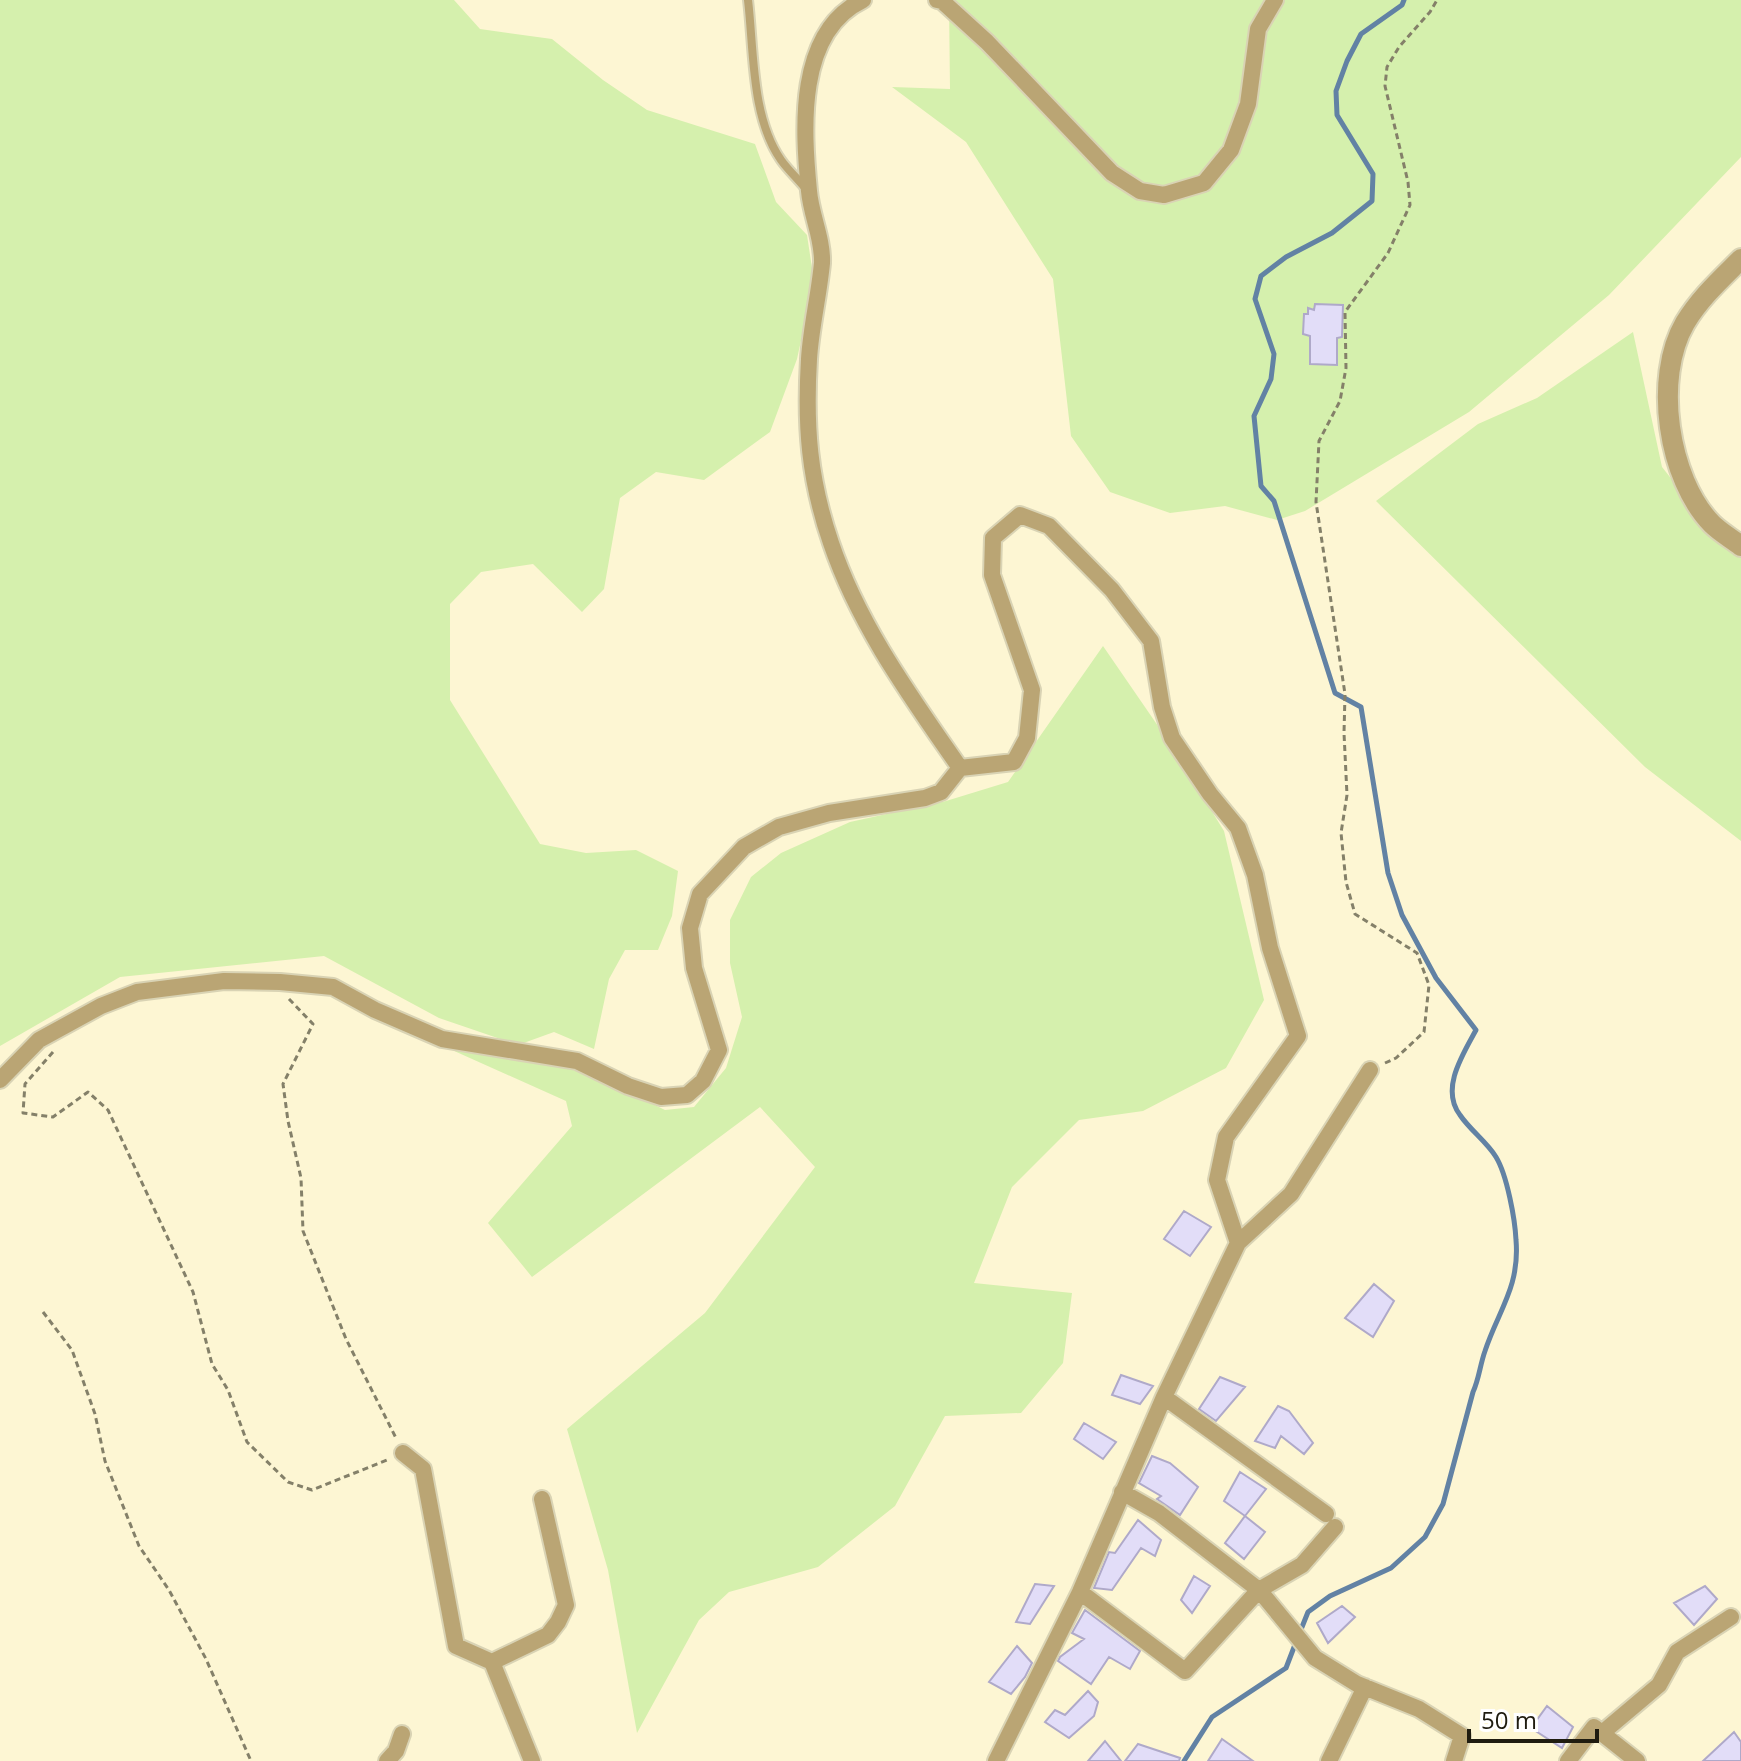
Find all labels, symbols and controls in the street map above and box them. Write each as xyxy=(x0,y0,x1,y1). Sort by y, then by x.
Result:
scale bar xyxy=(1469,1693,1597,1743)
text: 50 m xyxy=(1481,1703,1537,1736)

